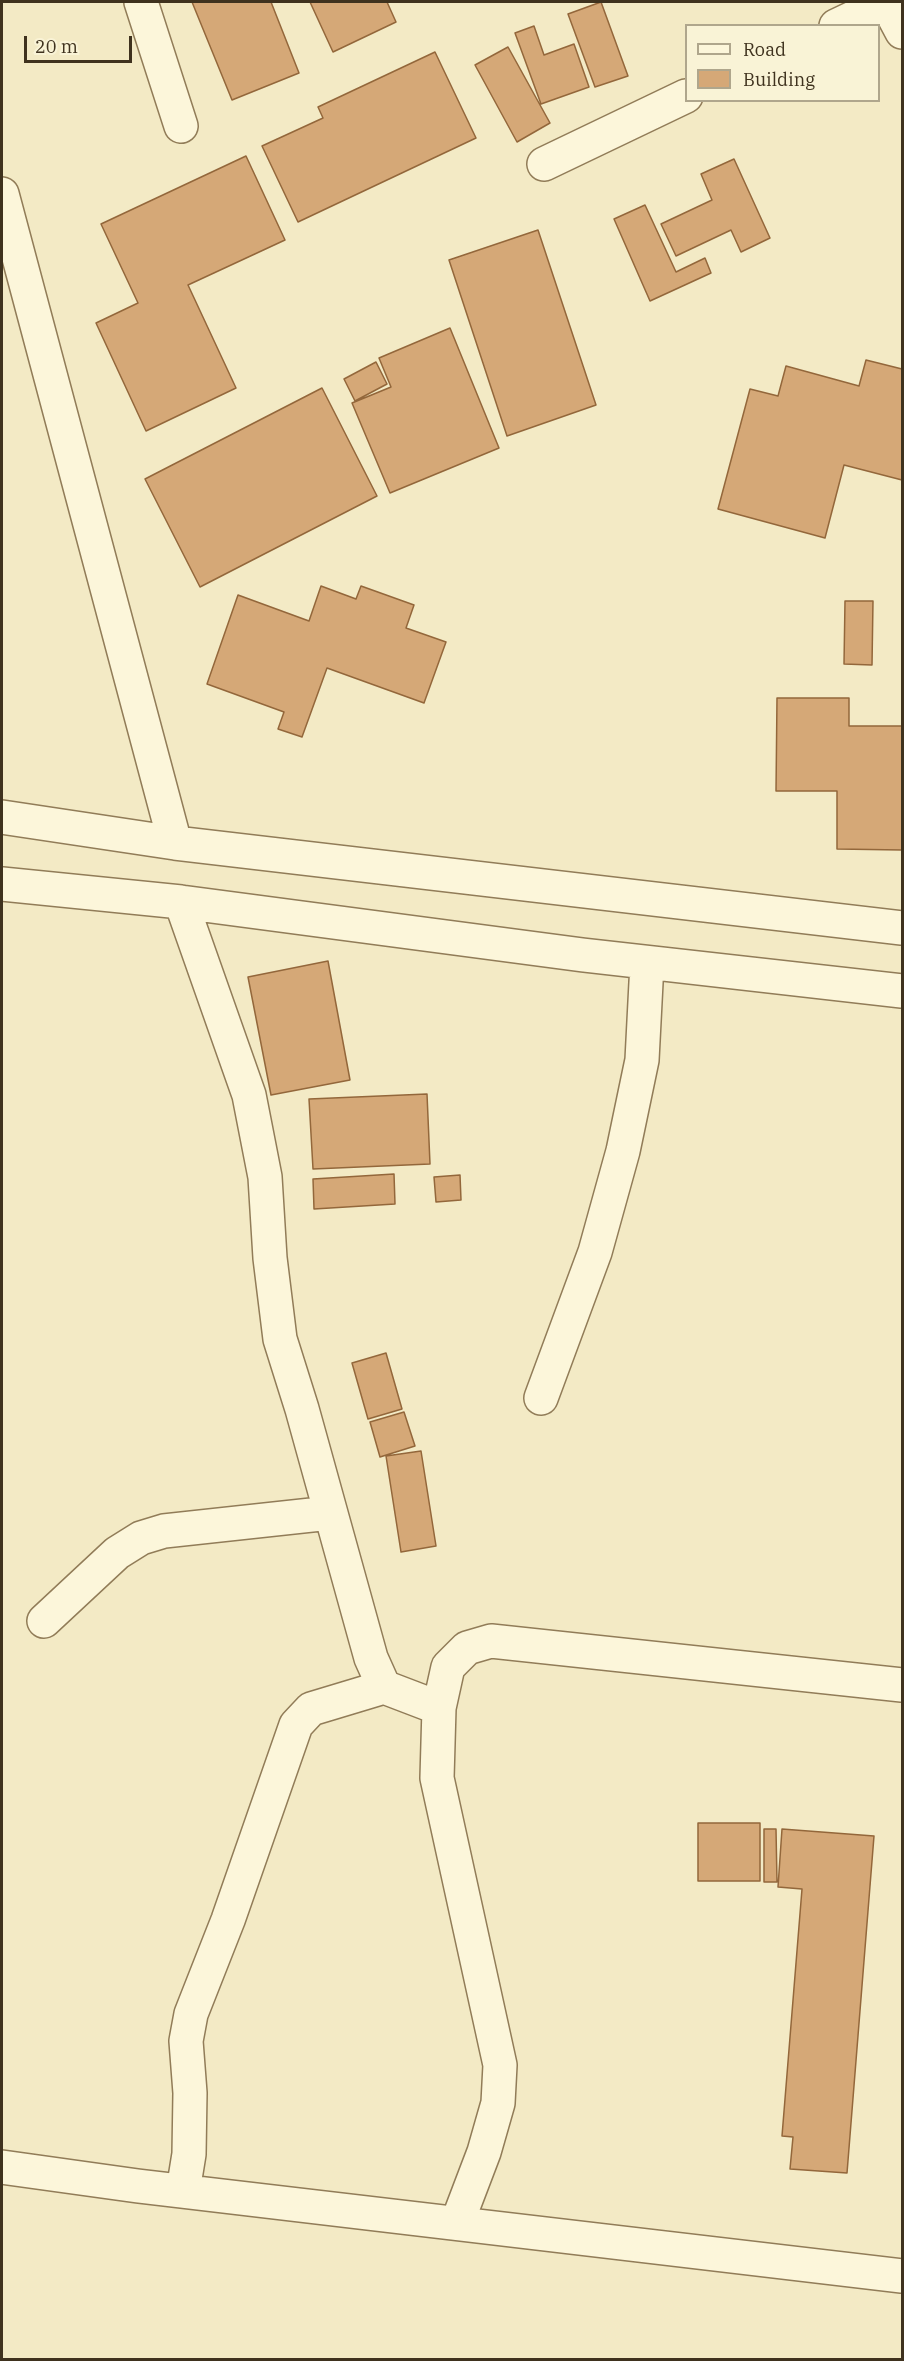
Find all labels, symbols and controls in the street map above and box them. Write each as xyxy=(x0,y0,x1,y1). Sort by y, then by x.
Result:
scale bar xyxy=(27,24,135,62)
legend xyxy=(685,24,880,102)
text: 20 m xyxy=(35,35,78,58)
text: Road xyxy=(743,38,786,61)
text: Building xyxy=(743,68,815,91)

